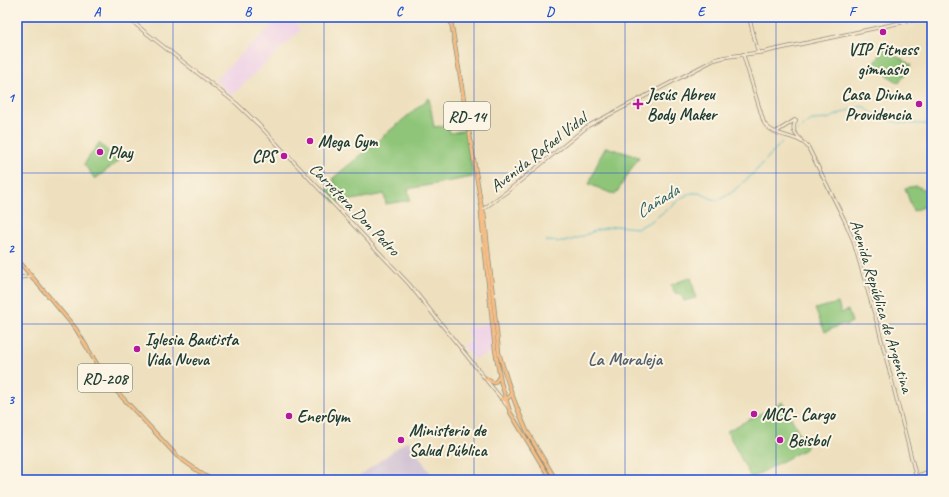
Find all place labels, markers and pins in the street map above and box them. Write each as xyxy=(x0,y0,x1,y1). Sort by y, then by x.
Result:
marker: VIP Fitness gimnasio xyxy=(878,27,888,37)
place label: VIP Fitness gimnasio xyxy=(848,39,920,80)
place label: Jesús Abreu Body Maker xyxy=(646,84,718,125)
place label: Casa Divina Providencia xyxy=(841,84,913,125)
marker: Jesús Abreu Body Maker xyxy=(632,98,644,110)
marker: Casa Divina Providencia xyxy=(914,99,924,109)
place label: Mega Gym xyxy=(318,131,379,152)
marker: Mega Gym xyxy=(305,136,315,146)
place label: Play xyxy=(108,142,134,163)
place label: CPS xyxy=(252,146,279,167)
marker: Play xyxy=(95,147,105,157)
marker: CPS xyxy=(279,151,289,161)
place label: Iglesia Bautista Vida Nueva xyxy=(145,329,239,370)
marker: Iglesia Bautista Vida Nueva xyxy=(132,344,142,354)
place label: MCC- Cargo xyxy=(762,404,837,425)
place label: EnerGym xyxy=(297,406,351,427)
marker: MCC- Cargo xyxy=(749,409,759,419)
marker: EnerGym xyxy=(284,411,294,421)
place label: Ministerio de Salud Pública xyxy=(409,420,489,461)
place label: Beisbol xyxy=(788,430,832,451)
marker: Ministerio de Salud Pública xyxy=(396,435,406,445)
marker: Beisbol xyxy=(775,435,785,445)

